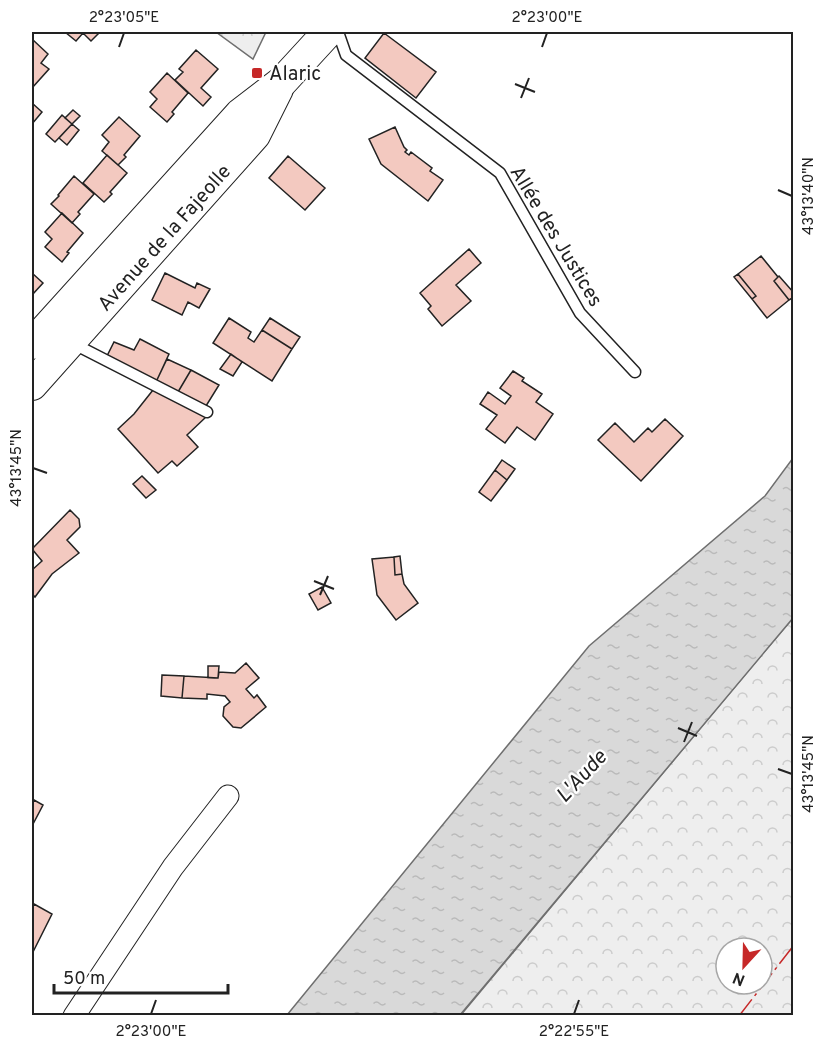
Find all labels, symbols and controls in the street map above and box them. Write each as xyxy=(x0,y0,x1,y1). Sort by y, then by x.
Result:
text: 2°23'05"E xyxy=(89,9,159,28)
text: 2°23'00"E xyxy=(512,9,582,28)
place label: Alaric xyxy=(269,62,321,88)
marker: Alaric xyxy=(250,66,264,80)
text: 43°13'40"N xyxy=(800,157,819,235)
street label: Avenue de la Fajeolle xyxy=(93,160,238,317)
street label: Allée des Justices xyxy=(503,162,608,312)
text: 43°13'45"N xyxy=(8,429,27,507)
text: 43°13'45"N xyxy=(800,735,819,813)
water label: L'Aude xyxy=(551,744,614,809)
north arrow xyxy=(714,936,774,996)
scale bar xyxy=(54,957,228,995)
text: N xyxy=(730,967,748,989)
text: 50 m xyxy=(63,968,105,991)
text: 2°23'00"E xyxy=(116,1023,186,1042)
text: 2°22'55"E xyxy=(539,1023,609,1042)

